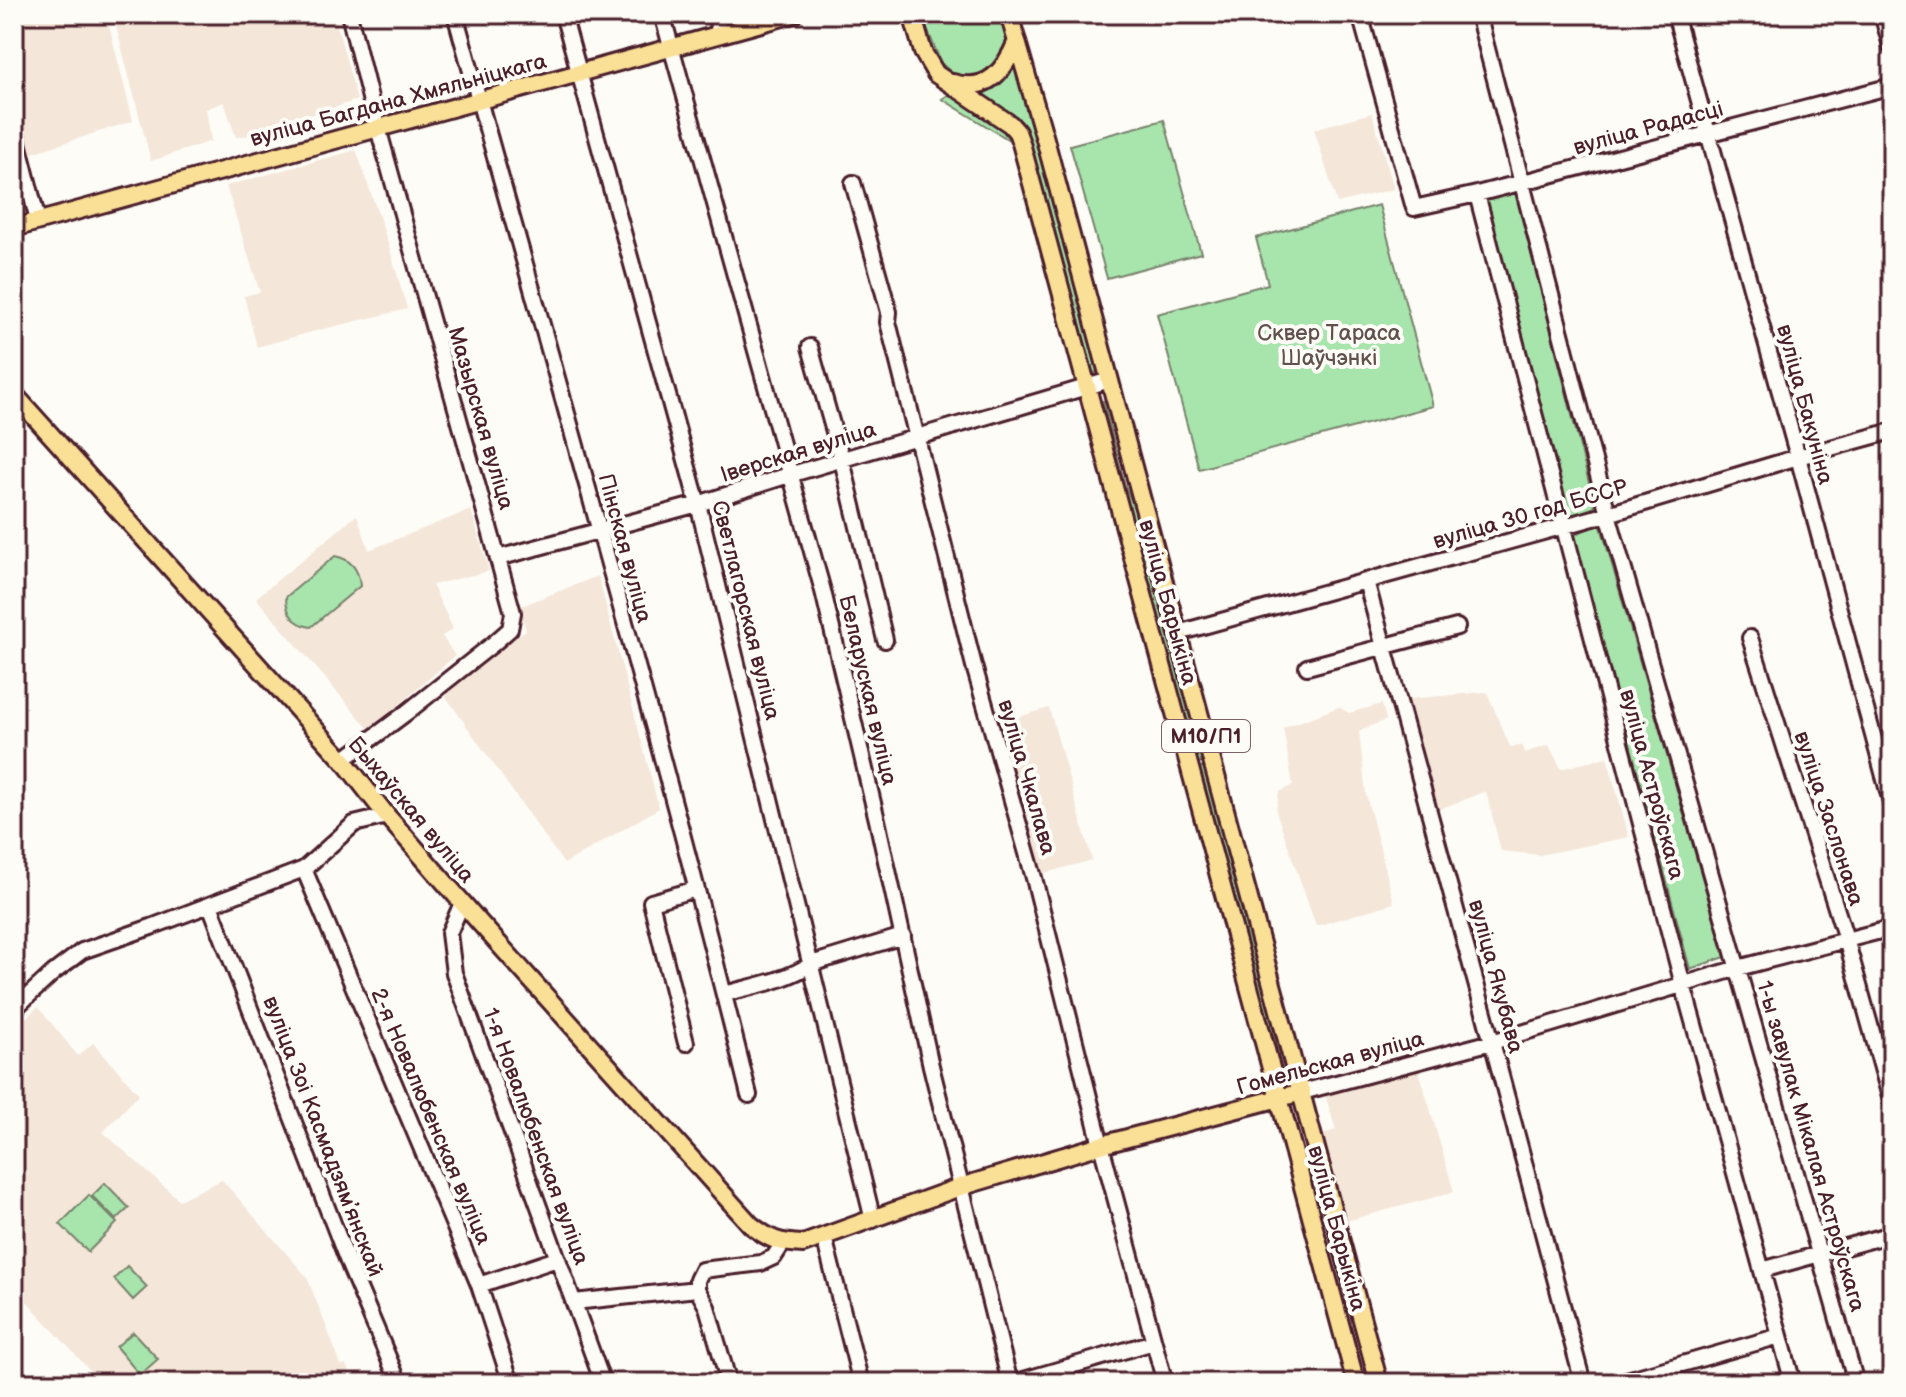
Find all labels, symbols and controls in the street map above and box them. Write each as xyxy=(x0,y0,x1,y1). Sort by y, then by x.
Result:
street label: вуліца Багдана Хмяльніцкага xyxy=(247,48,550,153)
street label: вуліца Радасці xyxy=(1571,95,1726,161)
park label: Сквер Тараса Шаўчэнкі xyxy=(1257,320,1401,372)
street label: вуліца Бакуніна xyxy=(1770,321,1839,488)
street label: Мазырская вуліца xyxy=(442,324,520,513)
street label: Іверская вуліца xyxy=(717,416,879,489)
street label: Пінская вуліца xyxy=(592,471,657,626)
street label: вуліца 30 год БССР xyxy=(1430,474,1631,555)
street label: Светлагорская вуліца xyxy=(705,498,786,723)
street label: вуліца Барыкіна xyxy=(1132,517,1203,688)
street label: Беларуская вуліца xyxy=(833,593,903,788)
street label: вуліца Астроўскага xyxy=(1613,686,1690,883)
street label: вуліца Чкалава xyxy=(991,697,1062,858)
road number: М10/П1 xyxy=(1162,720,1250,752)
street label: вуліца Заслонава xyxy=(1788,728,1870,909)
street label: Быхаўская вуліца xyxy=(342,731,480,889)
street label: вуліца Якубава xyxy=(1462,896,1529,1056)
street label: 1-ы завулак Мікалая Астроўскага xyxy=(1750,978,1871,1315)
street label: 2-я Новалюбенская вуліца xyxy=(364,984,497,1249)
street label: вуліца Зоі Касмадзямʼянскай xyxy=(256,992,389,1281)
street label: 1-я Новалюбенская вуліца xyxy=(476,1004,595,1269)
street label: Гомельская вуліца xyxy=(1234,1025,1427,1101)
street label: вуліца Барыкіна xyxy=(1301,1143,1372,1314)

